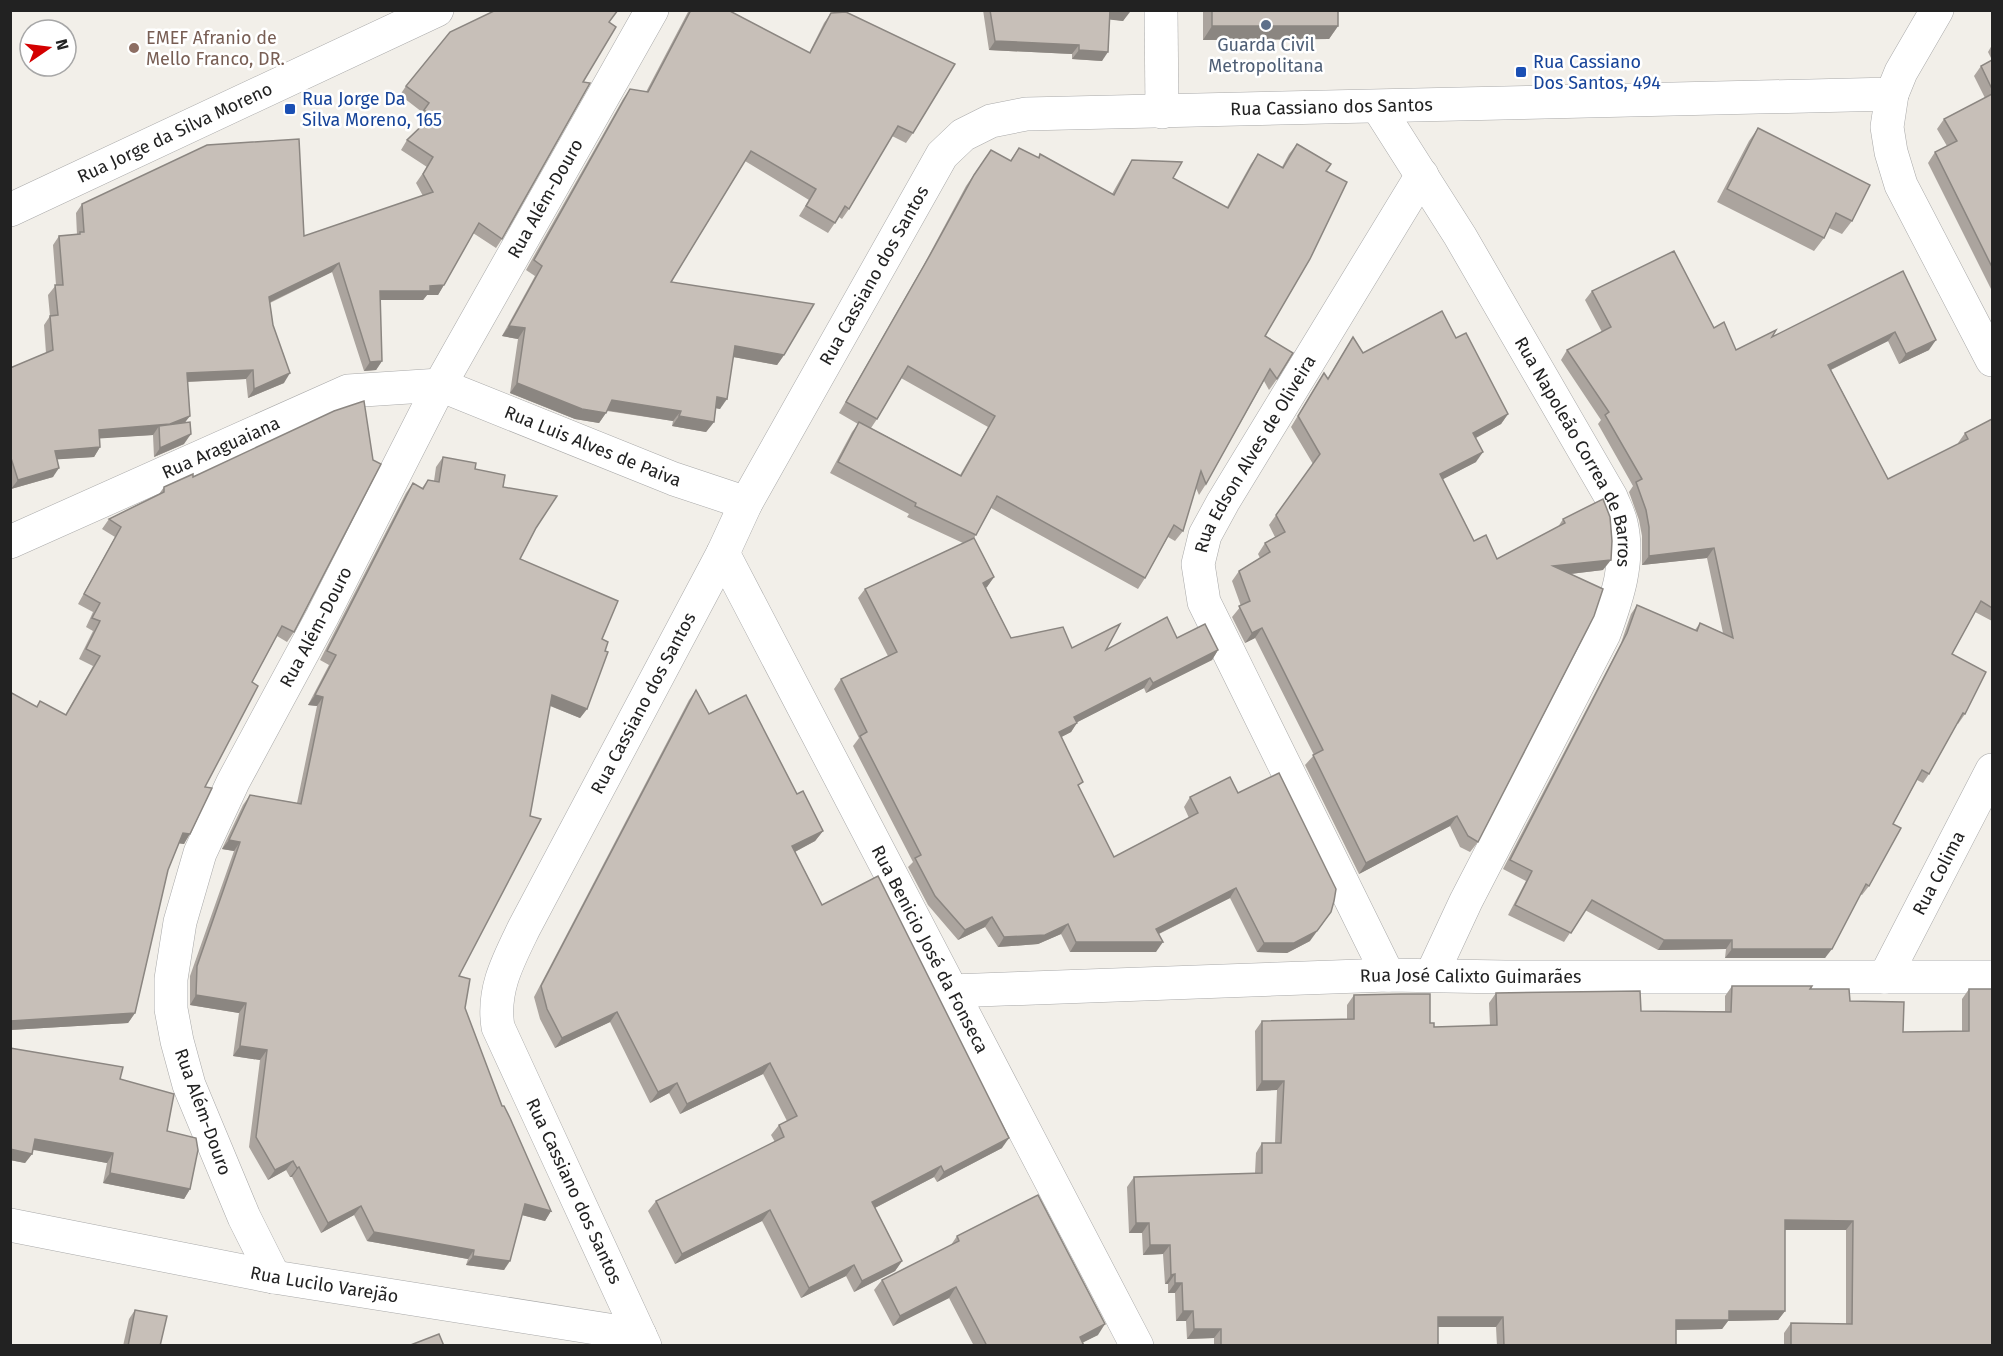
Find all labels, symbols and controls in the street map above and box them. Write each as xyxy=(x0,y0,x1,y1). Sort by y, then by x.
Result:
north arrow xyxy=(18,18,78,78)
marker: Guarda Civil Metropolitana xyxy=(1259,18,1273,32)
place label: EMEF Afranio de Mello Franco, DR. xyxy=(146,27,285,70)
place label: Guarda Civil Metropolitana xyxy=(1208,34,1324,77)
text: N xyxy=(52,37,73,52)
marker: EMEF Afranio de Mello Franco, DR. xyxy=(127,41,141,55)
place label: Rua Cassiano Dos Santos, 494 xyxy=(1533,51,1661,94)
marker: Rua Cassiano Dos Santos, 494 xyxy=(1514,65,1528,79)
street label: Rua Jorge da Silva Moreno xyxy=(74,78,276,188)
place label: Rua Jorge Da Silva Moreno, 165 xyxy=(302,88,442,131)
street label: Rua Cassiano dos Santos xyxy=(1230,94,1433,120)
marker: Rua Jorge Da Silva Moreno, 165 xyxy=(283,102,297,116)
street label: Rua Além-Douro xyxy=(503,135,588,262)
street label: Rua Cassiano dos Santos xyxy=(815,182,933,369)
street label: Rua Napoleão Correa de Barros xyxy=(1510,333,1635,568)
street label: Rua Edson Alves de Oliveira xyxy=(1190,351,1321,555)
street label: Rua Luis Alves de Paiva xyxy=(501,401,684,492)
street label: Rua Araguaiana xyxy=(158,412,283,484)
street label: Rua Além-Douro xyxy=(275,563,357,691)
street label: Rua Cassiano dos Santos xyxy=(586,609,701,798)
street label: Rua Colima xyxy=(1908,827,1970,919)
street label: Rua Benicio José da Fonseca xyxy=(867,842,993,1057)
street label: Rua José Calixto Guimarães xyxy=(1360,964,1582,988)
street label: Rua Além-Douro xyxy=(170,1046,236,1178)
street label: Rua Cassiano dos Santos xyxy=(521,1095,627,1287)
street label: Rua Lucilo Varejão xyxy=(248,1262,400,1308)

